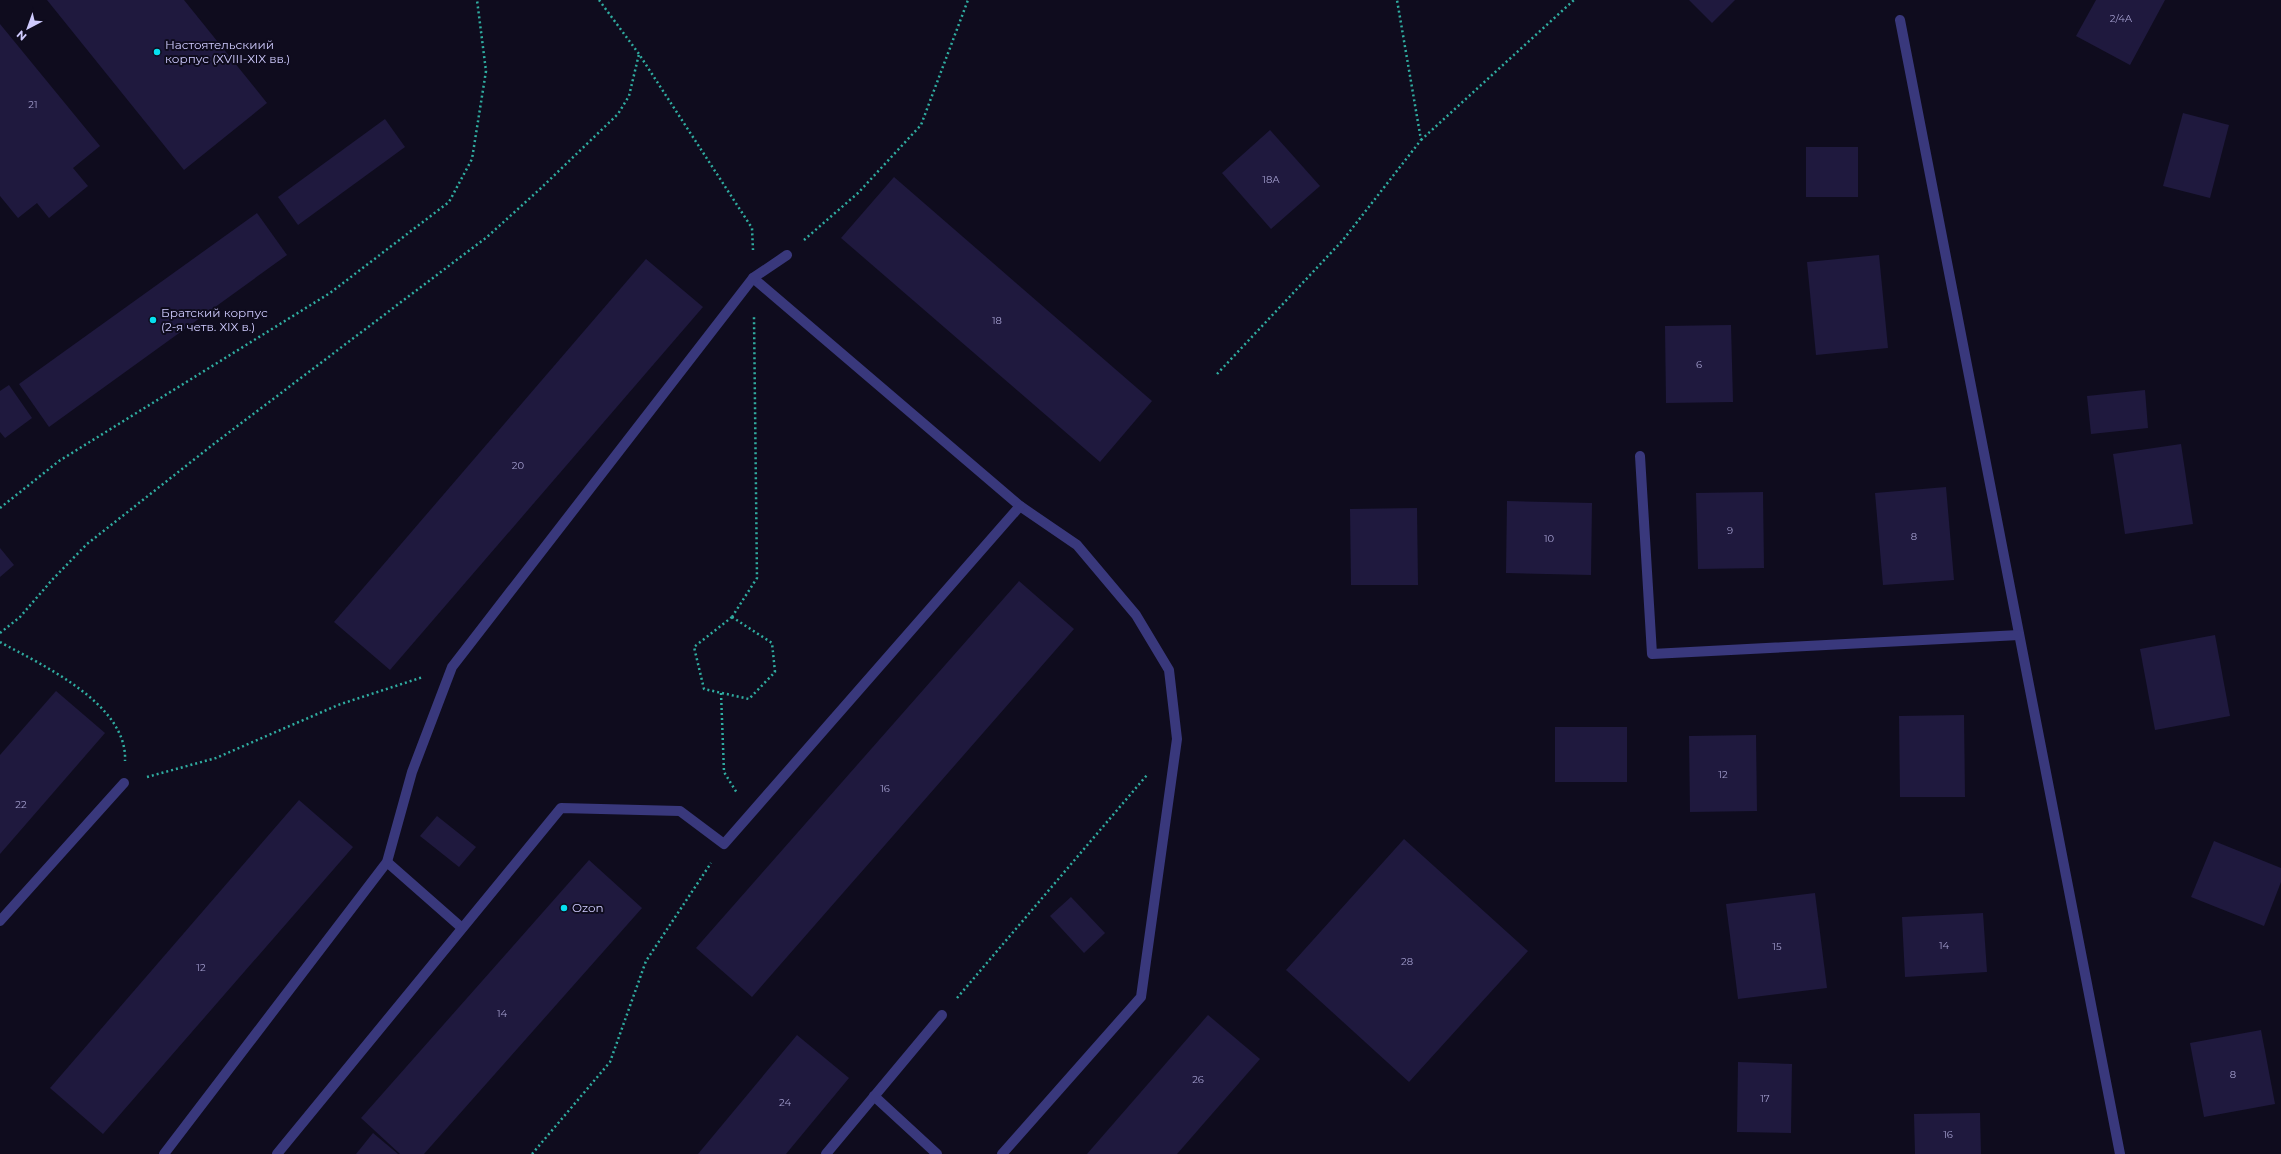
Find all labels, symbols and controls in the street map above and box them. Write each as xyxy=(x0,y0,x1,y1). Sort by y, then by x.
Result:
north arrow xyxy=(8,8,48,48)
house number: 2/4А xyxy=(2110,12,2133,25)
text: N xyxy=(13,27,29,44)
place label: Настоятельскиий корпус (XVIII-XIX вв.) xyxy=(165,37,290,66)
marker: Настоятельскиий корпус (XVIII-XIX вв.) xyxy=(152,47,162,57)
house number: 21 xyxy=(28,98,38,111)
house number: 18А xyxy=(1262,173,1280,186)
place label: Братский корпус (2-я четв. XIX в.) xyxy=(161,305,268,334)
house number: 18 xyxy=(992,314,1002,327)
marker: Братский корпус (2-я четв. XIX в.) xyxy=(148,315,158,325)
house number: 6 xyxy=(1696,358,1702,371)
house number: 20 xyxy=(512,459,525,472)
house number: 9 xyxy=(1727,524,1733,537)
house number: 8 xyxy=(1911,530,1917,543)
house number: 10 xyxy=(1544,532,1554,545)
house number: 12 xyxy=(1718,768,1728,781)
house number: 16 xyxy=(880,782,890,795)
house number: 22 xyxy=(15,798,27,811)
place label: Ozon xyxy=(572,900,604,915)
marker: Ozon xyxy=(559,903,569,913)
house number: 14 xyxy=(1939,939,1949,952)
house number: 15 xyxy=(1772,940,1782,953)
house number: 28 xyxy=(1401,955,1413,968)
house number: 12 xyxy=(196,961,206,974)
house number: 14 xyxy=(497,1007,507,1020)
house number: 8 xyxy=(2230,1068,2236,1081)
house number: 26 xyxy=(1192,1073,1204,1086)
house number: 17 xyxy=(1760,1092,1770,1105)
house number: 24 xyxy=(779,1096,791,1109)
house number: 16 xyxy=(1943,1128,1953,1141)

